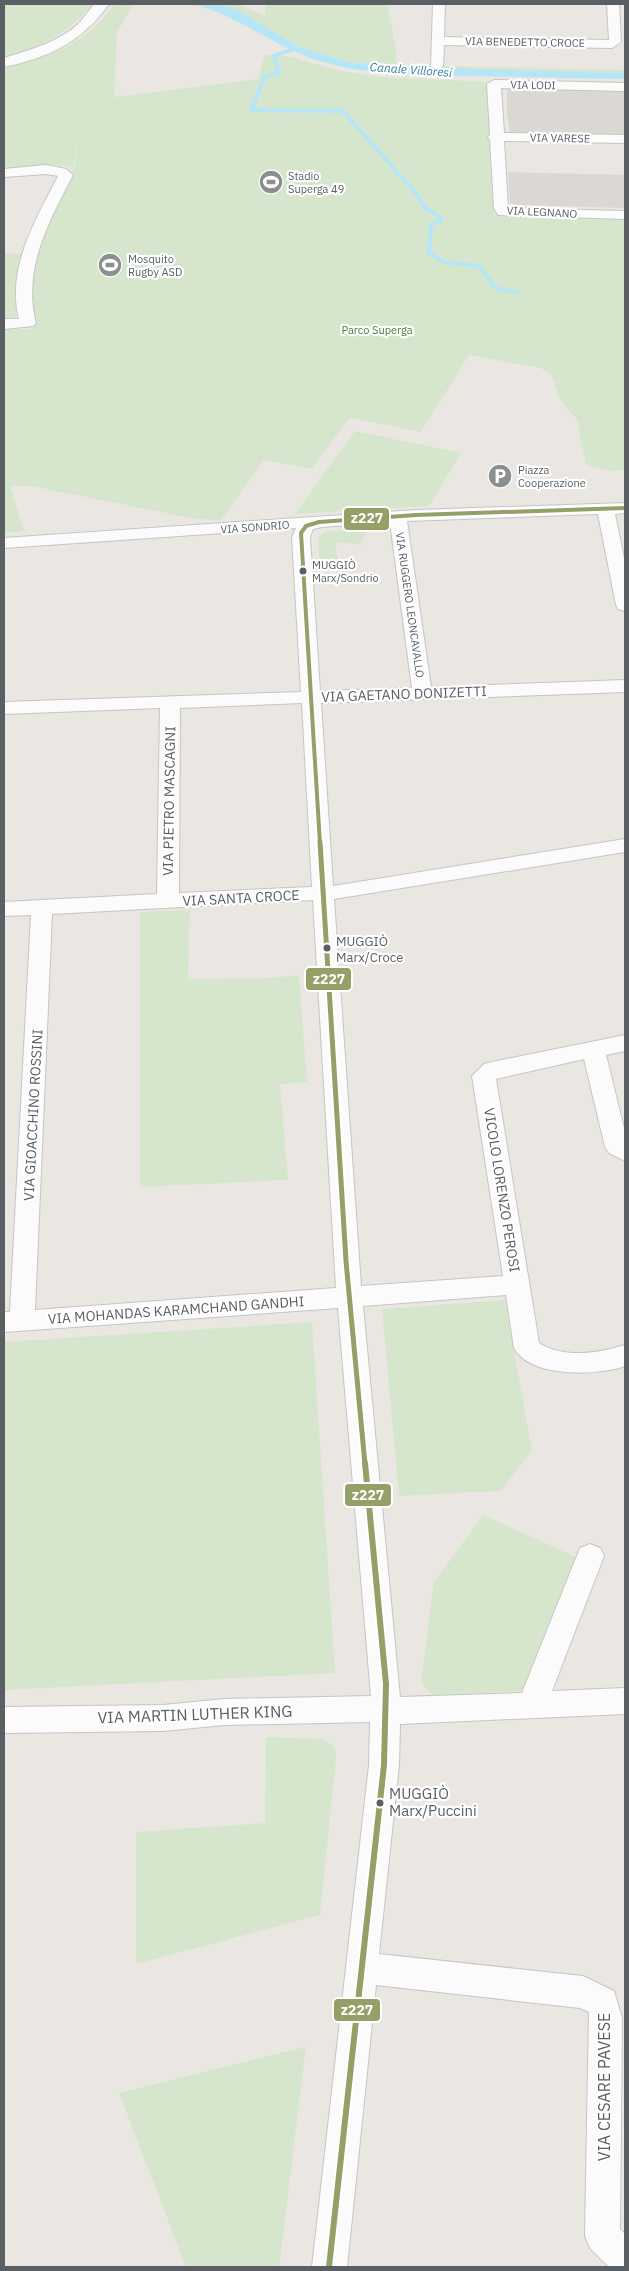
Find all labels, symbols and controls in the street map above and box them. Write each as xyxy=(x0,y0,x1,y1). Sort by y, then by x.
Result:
street label: VIA BENEDETTO CROCE xyxy=(465,34,585,50)
water label: Canale Villoresi xyxy=(369,59,453,80)
street label: VIA LODI xyxy=(510,78,556,92)
street label: VIA VARESE xyxy=(530,130,590,146)
sports icon: Stadio Superga 49 xyxy=(258,169,284,195)
place label: Stadio Superga 49 xyxy=(288,169,344,196)
street label: VIA LEGNANO xyxy=(506,203,578,221)
sports icon: Mosquito Rugby ASD xyxy=(97,252,123,278)
place label: Mosquito Rugby ASD xyxy=(128,252,182,279)
park label: Parco Superga xyxy=(341,323,413,337)
parking icon: Piazza Cooperazione xyxy=(487,463,513,489)
place label: Piazza Cooperazione xyxy=(518,463,586,490)
line badge: z227 xyxy=(343,507,390,531)
text: z227 xyxy=(351,509,383,527)
street label: VIA SONDRIO xyxy=(220,518,290,536)
street label: VIA RUGGERO LEONCAVALLO xyxy=(393,531,427,679)
place label: MUGGIÒ Marx/Sondrio xyxy=(312,558,379,585)
marker: MUGGIÒ Marx/Sondrio xyxy=(298,566,308,576)
street label: VIA GAETANO DONIZETTI xyxy=(321,682,487,706)
street label: VIA PIETRO MASCAGNI xyxy=(159,726,179,876)
street label: VIA SANTA CROCE xyxy=(182,886,300,910)
place label: MUGGIÒ Marx/Croce xyxy=(336,933,403,966)
marker: MUGGIÒ Marx/Croce xyxy=(322,943,332,953)
line badge: z227 xyxy=(305,967,352,991)
text: z227 xyxy=(313,970,345,988)
street label: VIA GIOACCHINO ROSSINI xyxy=(20,1029,46,1201)
street label: VICOLO LORENZO PEROSI xyxy=(480,1107,524,1273)
street label: VIA MOHANDAS KARAMCHAND GANDHI xyxy=(47,1292,305,1328)
line badge: z227 xyxy=(344,1483,392,1507)
text: z227 xyxy=(352,1486,384,1504)
street label: VIA MARTIN LUTHER KING xyxy=(97,1701,293,1727)
place label: MUGGIÒ Marx/Puccini xyxy=(389,1784,477,1820)
marker: MUGGIÒ Marx/Puccini xyxy=(375,1798,385,1808)
line badge: z227 xyxy=(333,1998,381,2022)
text: z227 xyxy=(341,2001,373,2019)
street label: VIA CESARE PAVESE xyxy=(594,2013,614,2161)

